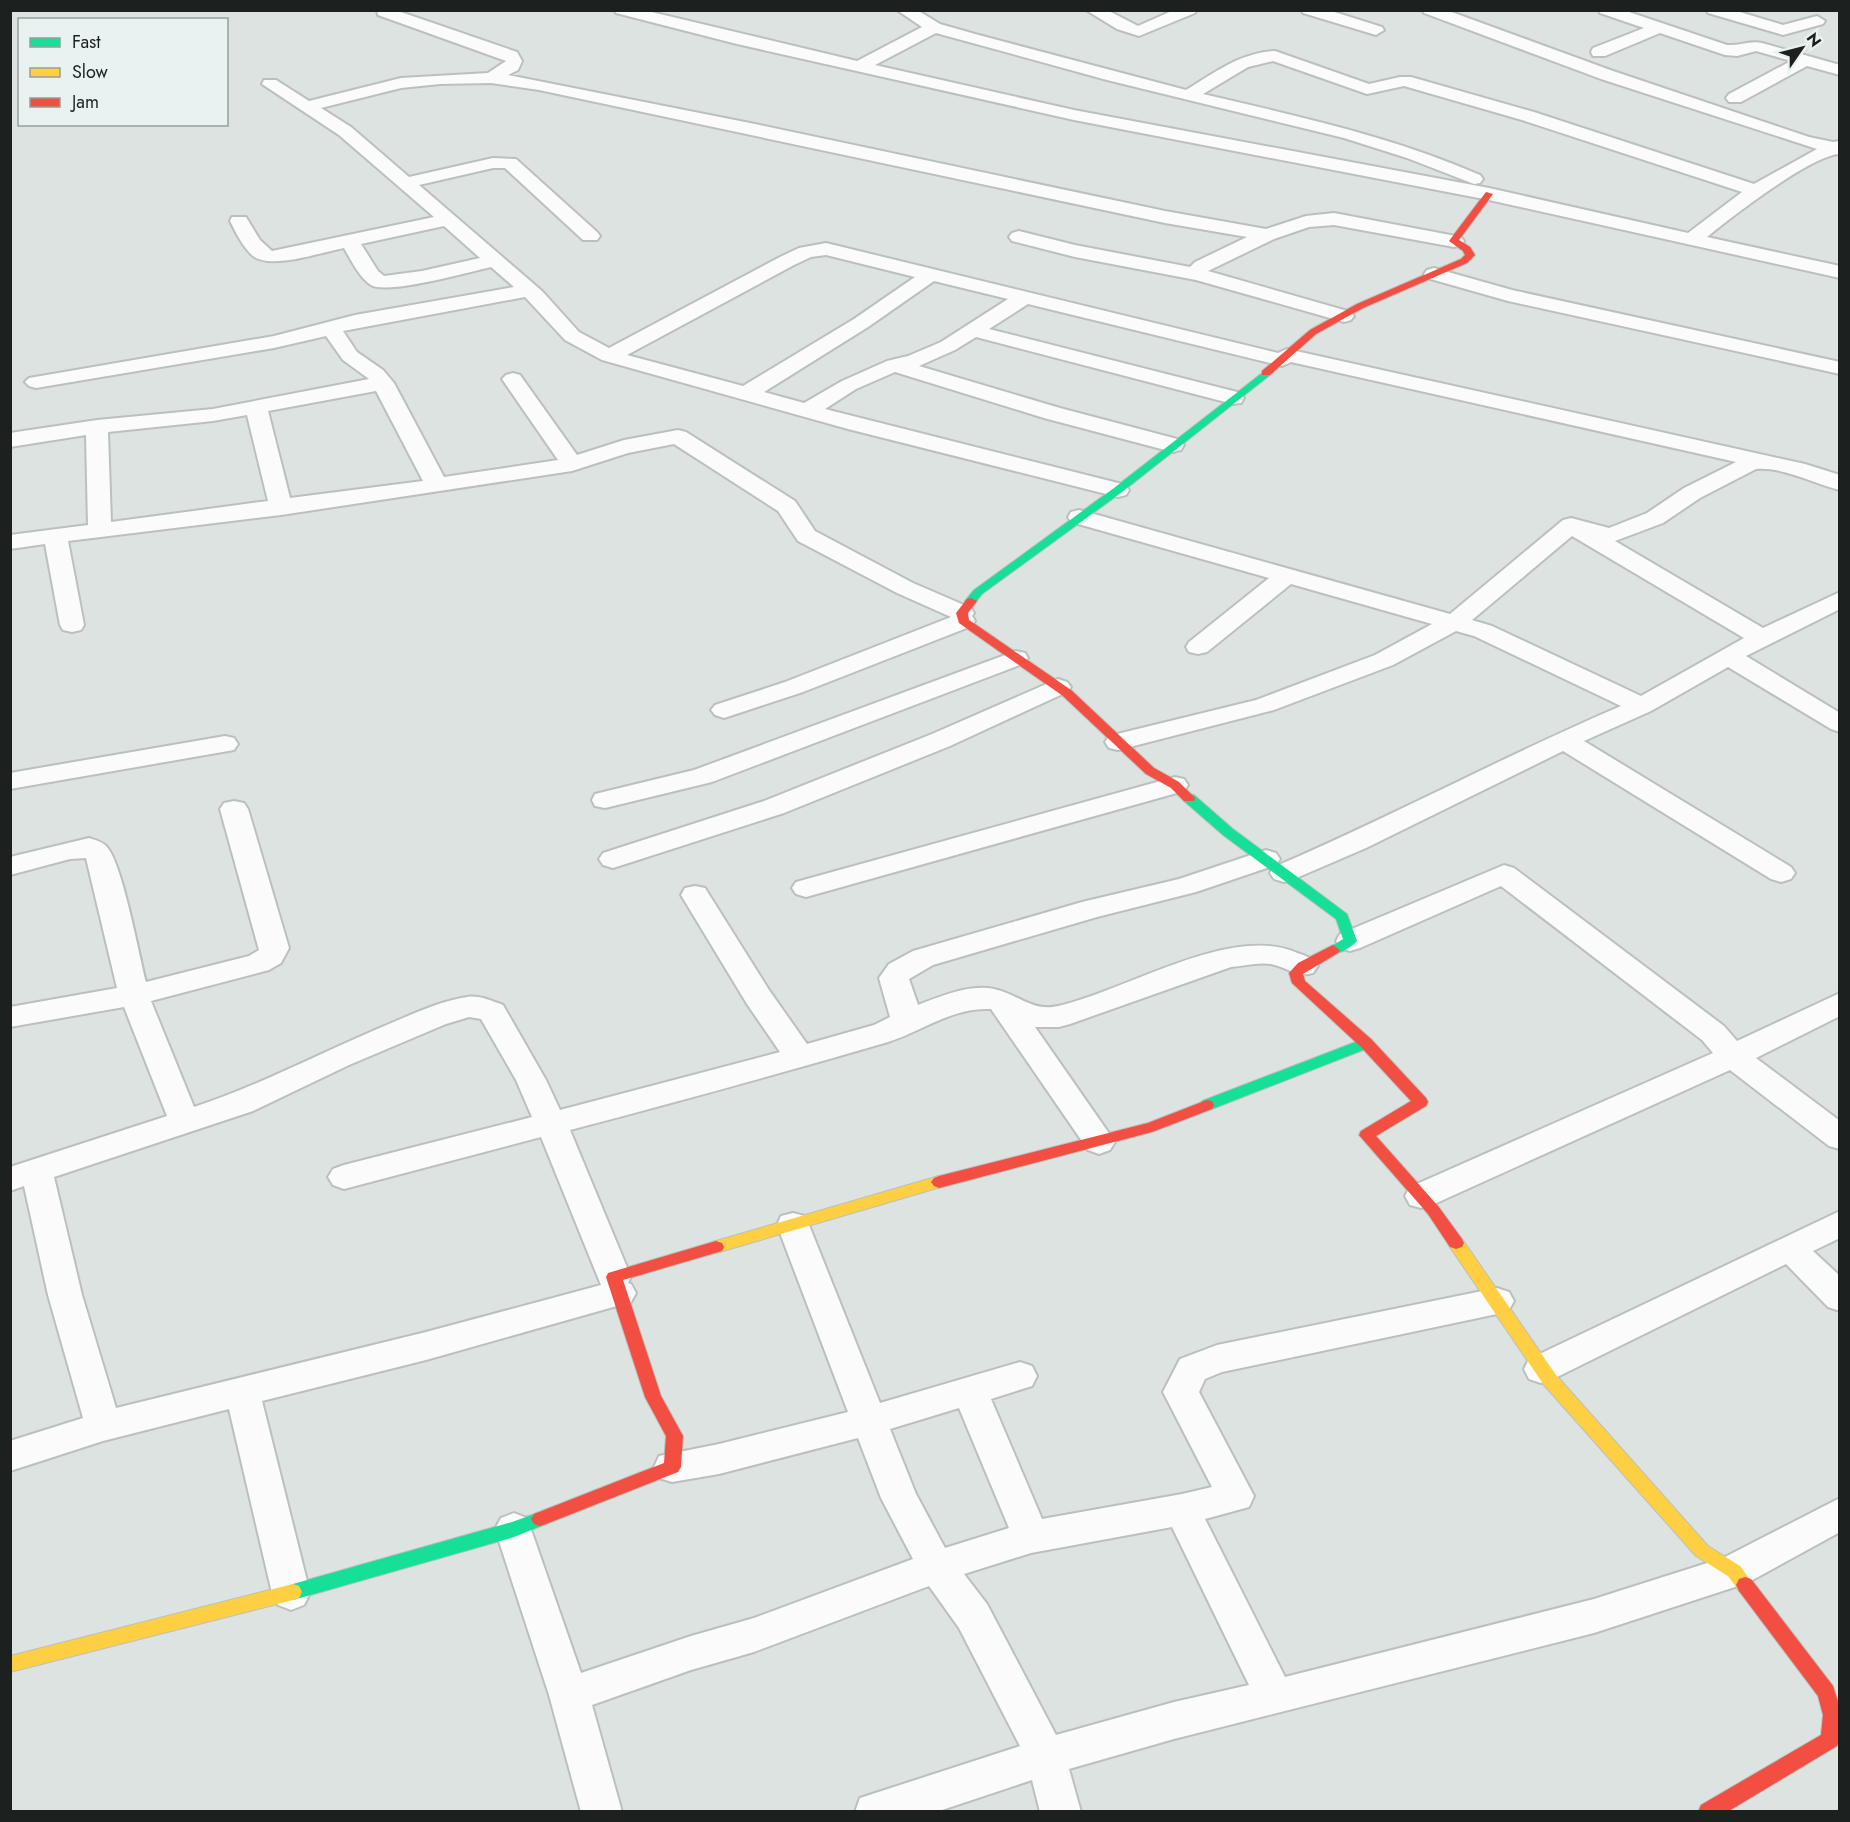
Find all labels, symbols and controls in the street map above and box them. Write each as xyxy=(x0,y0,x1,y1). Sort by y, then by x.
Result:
legend xyxy=(18,18,228,126)
north arrow xyxy=(1772,18,1832,78)
text: N xyxy=(1801,28,1827,51)
text: Fast xyxy=(72,29,101,55)
text: Slow xyxy=(72,59,109,85)
text: Jam xyxy=(70,89,99,115)

